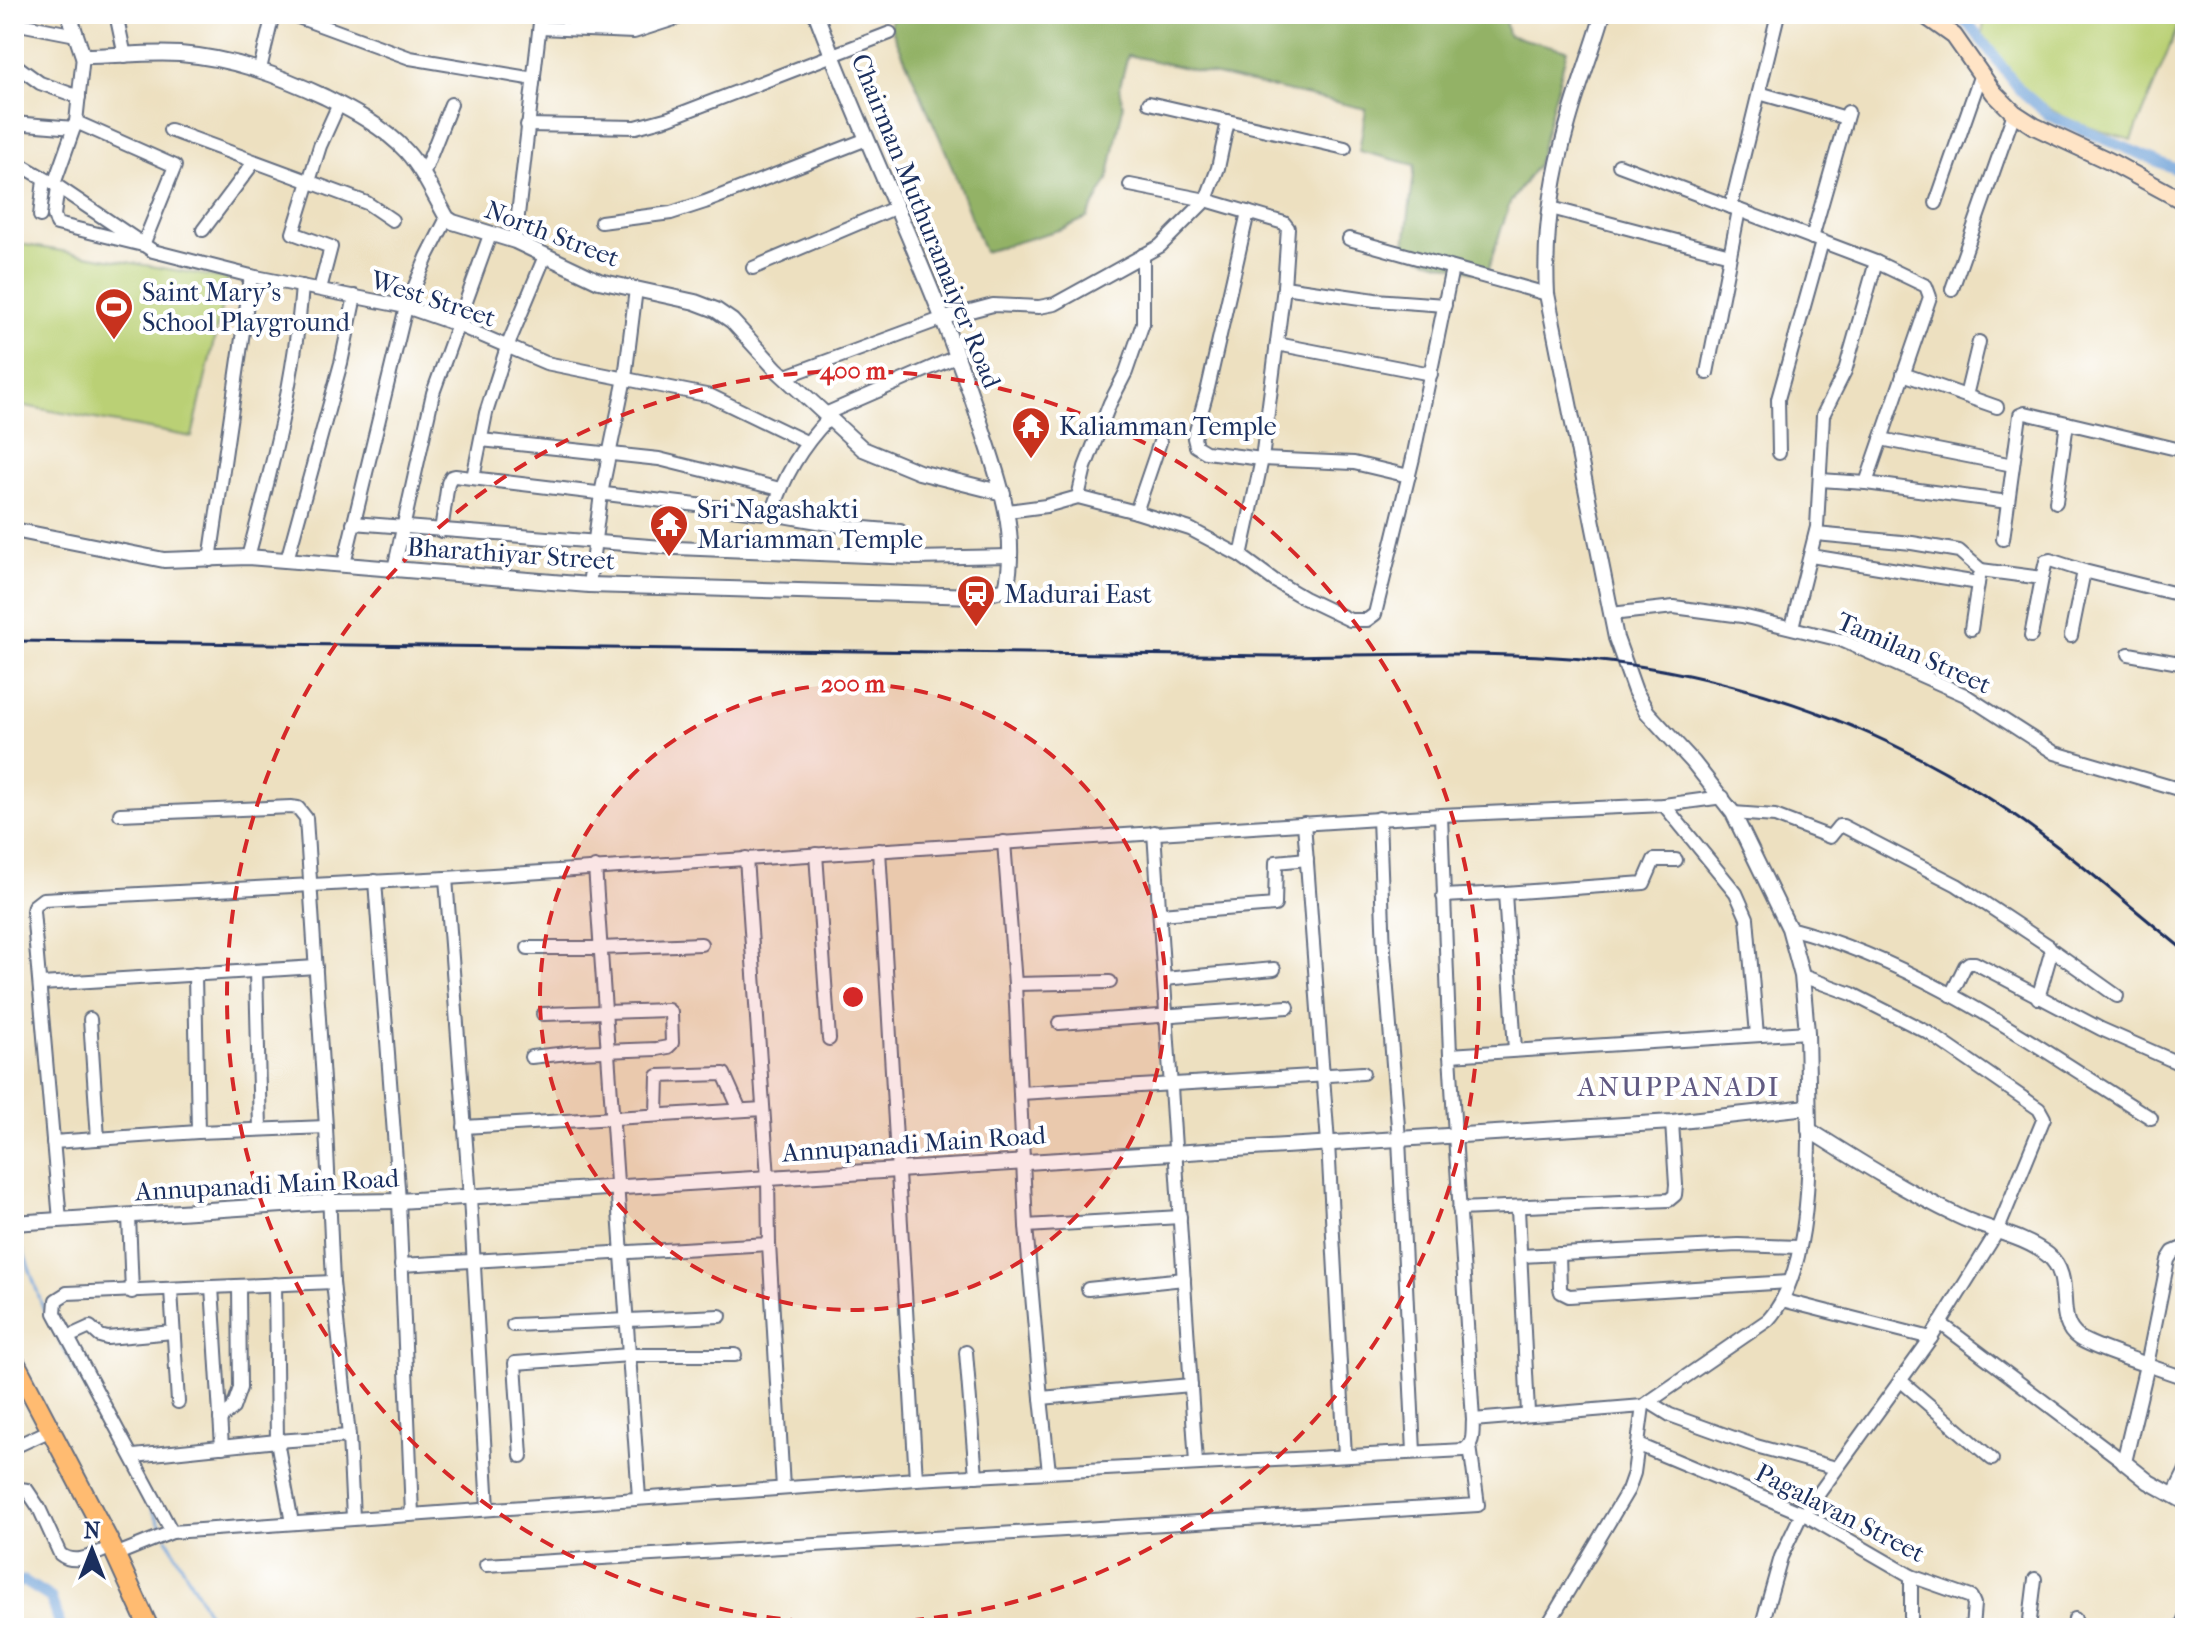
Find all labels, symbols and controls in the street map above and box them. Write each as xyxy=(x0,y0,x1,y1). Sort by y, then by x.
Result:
street label: Chairman Muthuramaiyer Road xyxy=(845,49,1008,394)
street label: North Street xyxy=(480,194,624,274)
street label: West Street xyxy=(366,264,500,334)
place label: Saint Mary's School Playground xyxy=(142,277,351,338)
sports icon: Saint Mary's School Playground xyxy=(93,286,135,341)
text: 400 m xyxy=(819,357,887,386)
temple icon: Kaliamman Temple xyxy=(1010,405,1052,460)
place label: Kaliamman Temple xyxy=(1059,411,1277,442)
place label: Sri Nagashakti Mariamman Temple xyxy=(697,494,923,555)
temple icon: Sri Nagashakti Mariamman Temple xyxy=(648,503,690,558)
street label: Bharathiyar Street xyxy=(406,531,617,577)
station icon: Madurai East xyxy=(955,573,997,628)
place label: Madurai East xyxy=(1004,579,1152,610)
street label: Tamilan Street xyxy=(1832,605,1996,701)
text: 200 m xyxy=(821,670,886,698)
centre of rings xyxy=(839,983,867,1011)
district label: ANUPPANADI xyxy=(1577,1070,1780,1103)
street label: Annupanadi Main Road xyxy=(780,1119,1048,1169)
street label: Annupanadi Main Road xyxy=(133,1163,401,1207)
street label: Pagalavan Street xyxy=(1750,1457,1931,1569)
north arrow xyxy=(52,1510,132,1590)
text: N xyxy=(84,1518,101,1544)

